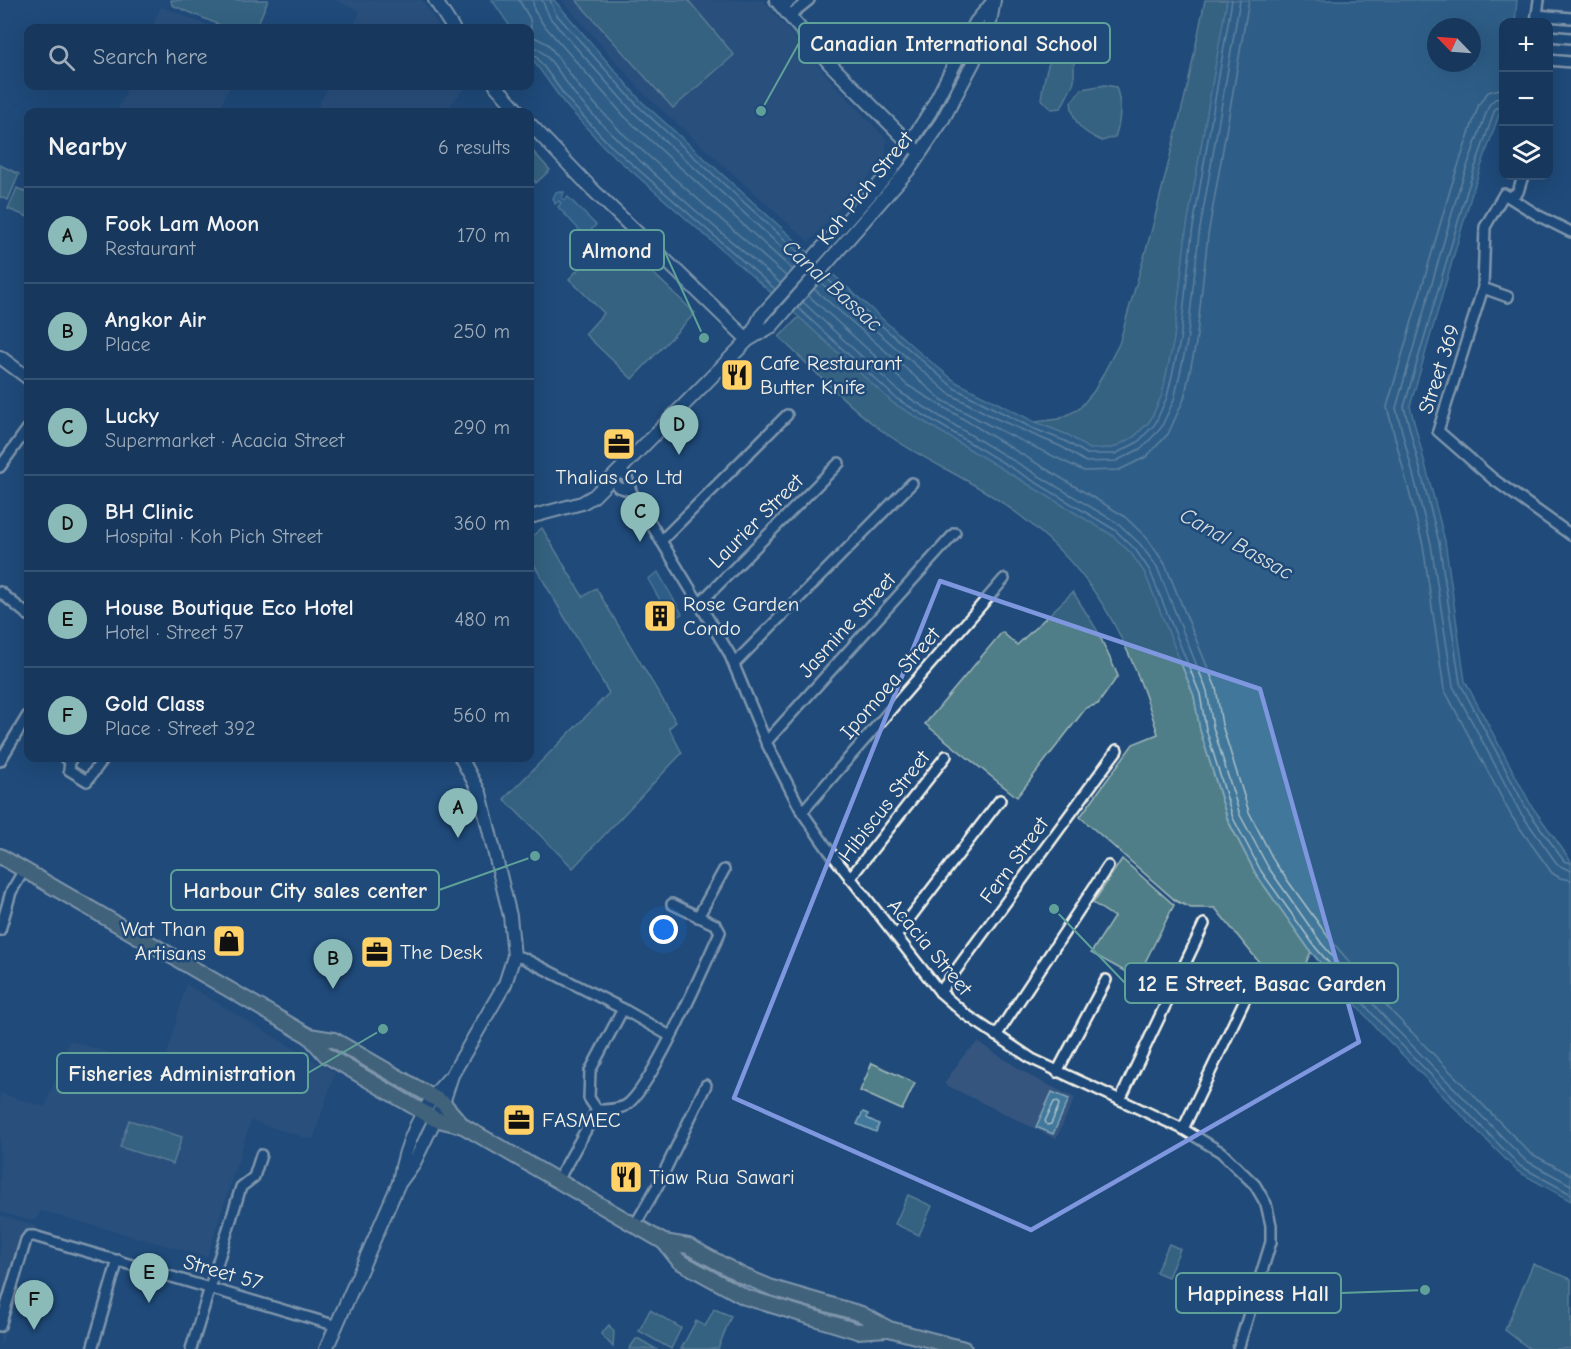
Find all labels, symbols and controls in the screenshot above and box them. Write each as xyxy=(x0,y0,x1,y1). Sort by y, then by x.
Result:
north arrow xyxy=(1427,18,1481,72)
map controls xyxy=(1499,18,1553,180)
button: + xyxy=(1499,18,1553,72)
callout: Canadian International School xyxy=(799,23,1110,63)
search box xyxy=(24,24,534,90)
text: Canadian International School xyxy=(810,31,1098,57)
icon: search xyxy=(45,41,78,74)
text: Search here xyxy=(93,44,208,70)
button: − xyxy=(1499,72,1553,126)
street label: Koh Pich Street xyxy=(812,126,919,249)
button: layers xyxy=(1499,126,1553,180)
text: Nearby xyxy=(48,132,127,162)
text: 6 results xyxy=(438,136,510,159)
text: Fook Lam Moon xyxy=(105,211,259,237)
text: A xyxy=(62,224,73,247)
text: 170 m xyxy=(457,224,510,247)
callout: Almond xyxy=(570,230,664,270)
water label: Canal Bassac xyxy=(777,234,888,338)
text: Restaurant xyxy=(105,237,195,260)
text: Almond xyxy=(582,238,652,264)
text: Angkor Air xyxy=(105,307,206,333)
text: B xyxy=(61,320,74,343)
text: 250 m xyxy=(453,320,510,343)
street label: Street 369 xyxy=(1413,321,1465,417)
text: Place xyxy=(105,333,151,356)
place label: Cafe Restaurant Butter Knife xyxy=(760,351,903,399)
restaurant icon: Cafe Restaurant Butter Knife xyxy=(719,357,755,393)
text: Lucky xyxy=(105,403,159,429)
pin: D xyxy=(660,406,698,455)
text: C xyxy=(61,416,74,439)
text: 290 m xyxy=(454,416,510,439)
office icon: Thalias Co Ltd xyxy=(601,426,637,462)
text: Supermarket · Acacia Street xyxy=(105,429,344,452)
place label: Thalias Co Ltd xyxy=(555,465,683,489)
street label: Laurier Street xyxy=(704,468,809,573)
pin: C xyxy=(620,492,660,542)
text: BH Clinic xyxy=(105,499,193,525)
water label: Canal Bassac xyxy=(1175,502,1298,586)
text: D xyxy=(61,512,74,535)
text: 360 m xyxy=(454,512,510,535)
text: Hospital · Koh Pich Street xyxy=(105,525,322,548)
street label: Jasmine Street xyxy=(794,567,901,682)
place label: Rose Garden Condo xyxy=(683,592,799,640)
text: House Boutique Eco Hotel xyxy=(105,595,354,621)
building icon: Rose Garden Condo xyxy=(642,598,678,634)
text: E xyxy=(62,608,73,631)
text: 480 m xyxy=(455,608,510,631)
text: Hotel · Street 57 xyxy=(105,621,243,644)
street label: Ipomoea Street xyxy=(835,622,946,744)
text: Gold Class xyxy=(105,691,205,717)
text: F xyxy=(62,704,73,727)
text: 560 m xyxy=(453,704,510,727)
text: Place · Street 392 xyxy=(105,717,255,740)
street label: Hibiscus Street xyxy=(833,745,935,866)
pin: A xyxy=(438,788,478,838)
street label: Fern Street xyxy=(975,811,1054,908)
callout: Harbour City sales center xyxy=(171,870,439,910)
text: Harbour City sales center xyxy=(183,878,427,904)
street label: Acacia Street xyxy=(883,894,978,1001)
your location xyxy=(649,915,678,944)
place label: Wat Than Artisans xyxy=(121,917,206,965)
shop icon: Wat Than Artisans xyxy=(211,923,247,959)
office icon: The Desk xyxy=(359,934,395,970)
pin: B xyxy=(314,940,352,989)
place label: The Desk xyxy=(400,940,482,964)
callout: 12 E Street, Basac Garden xyxy=(1125,963,1398,1003)
text: 12 E Street, Basac Garden xyxy=(1137,971,1387,997)
callout: Fisheries Administration xyxy=(57,1053,308,1093)
text: Fisheries Administration xyxy=(68,1061,296,1087)
office icon: FASMEC xyxy=(501,1102,537,1138)
place label: FASMEC xyxy=(542,1108,621,1132)
restaurant icon: Tiaw Rua Sawari xyxy=(608,1159,644,1195)
place label: Tiaw Rua Sawari xyxy=(649,1165,795,1189)
street label: Street 57 xyxy=(181,1249,265,1295)
pin: E xyxy=(130,1254,168,1303)
callout: Happiness Hall xyxy=(1176,1273,1341,1313)
pin: F xyxy=(15,1280,54,1330)
text: Happiness Hall xyxy=(1187,1281,1329,1307)

